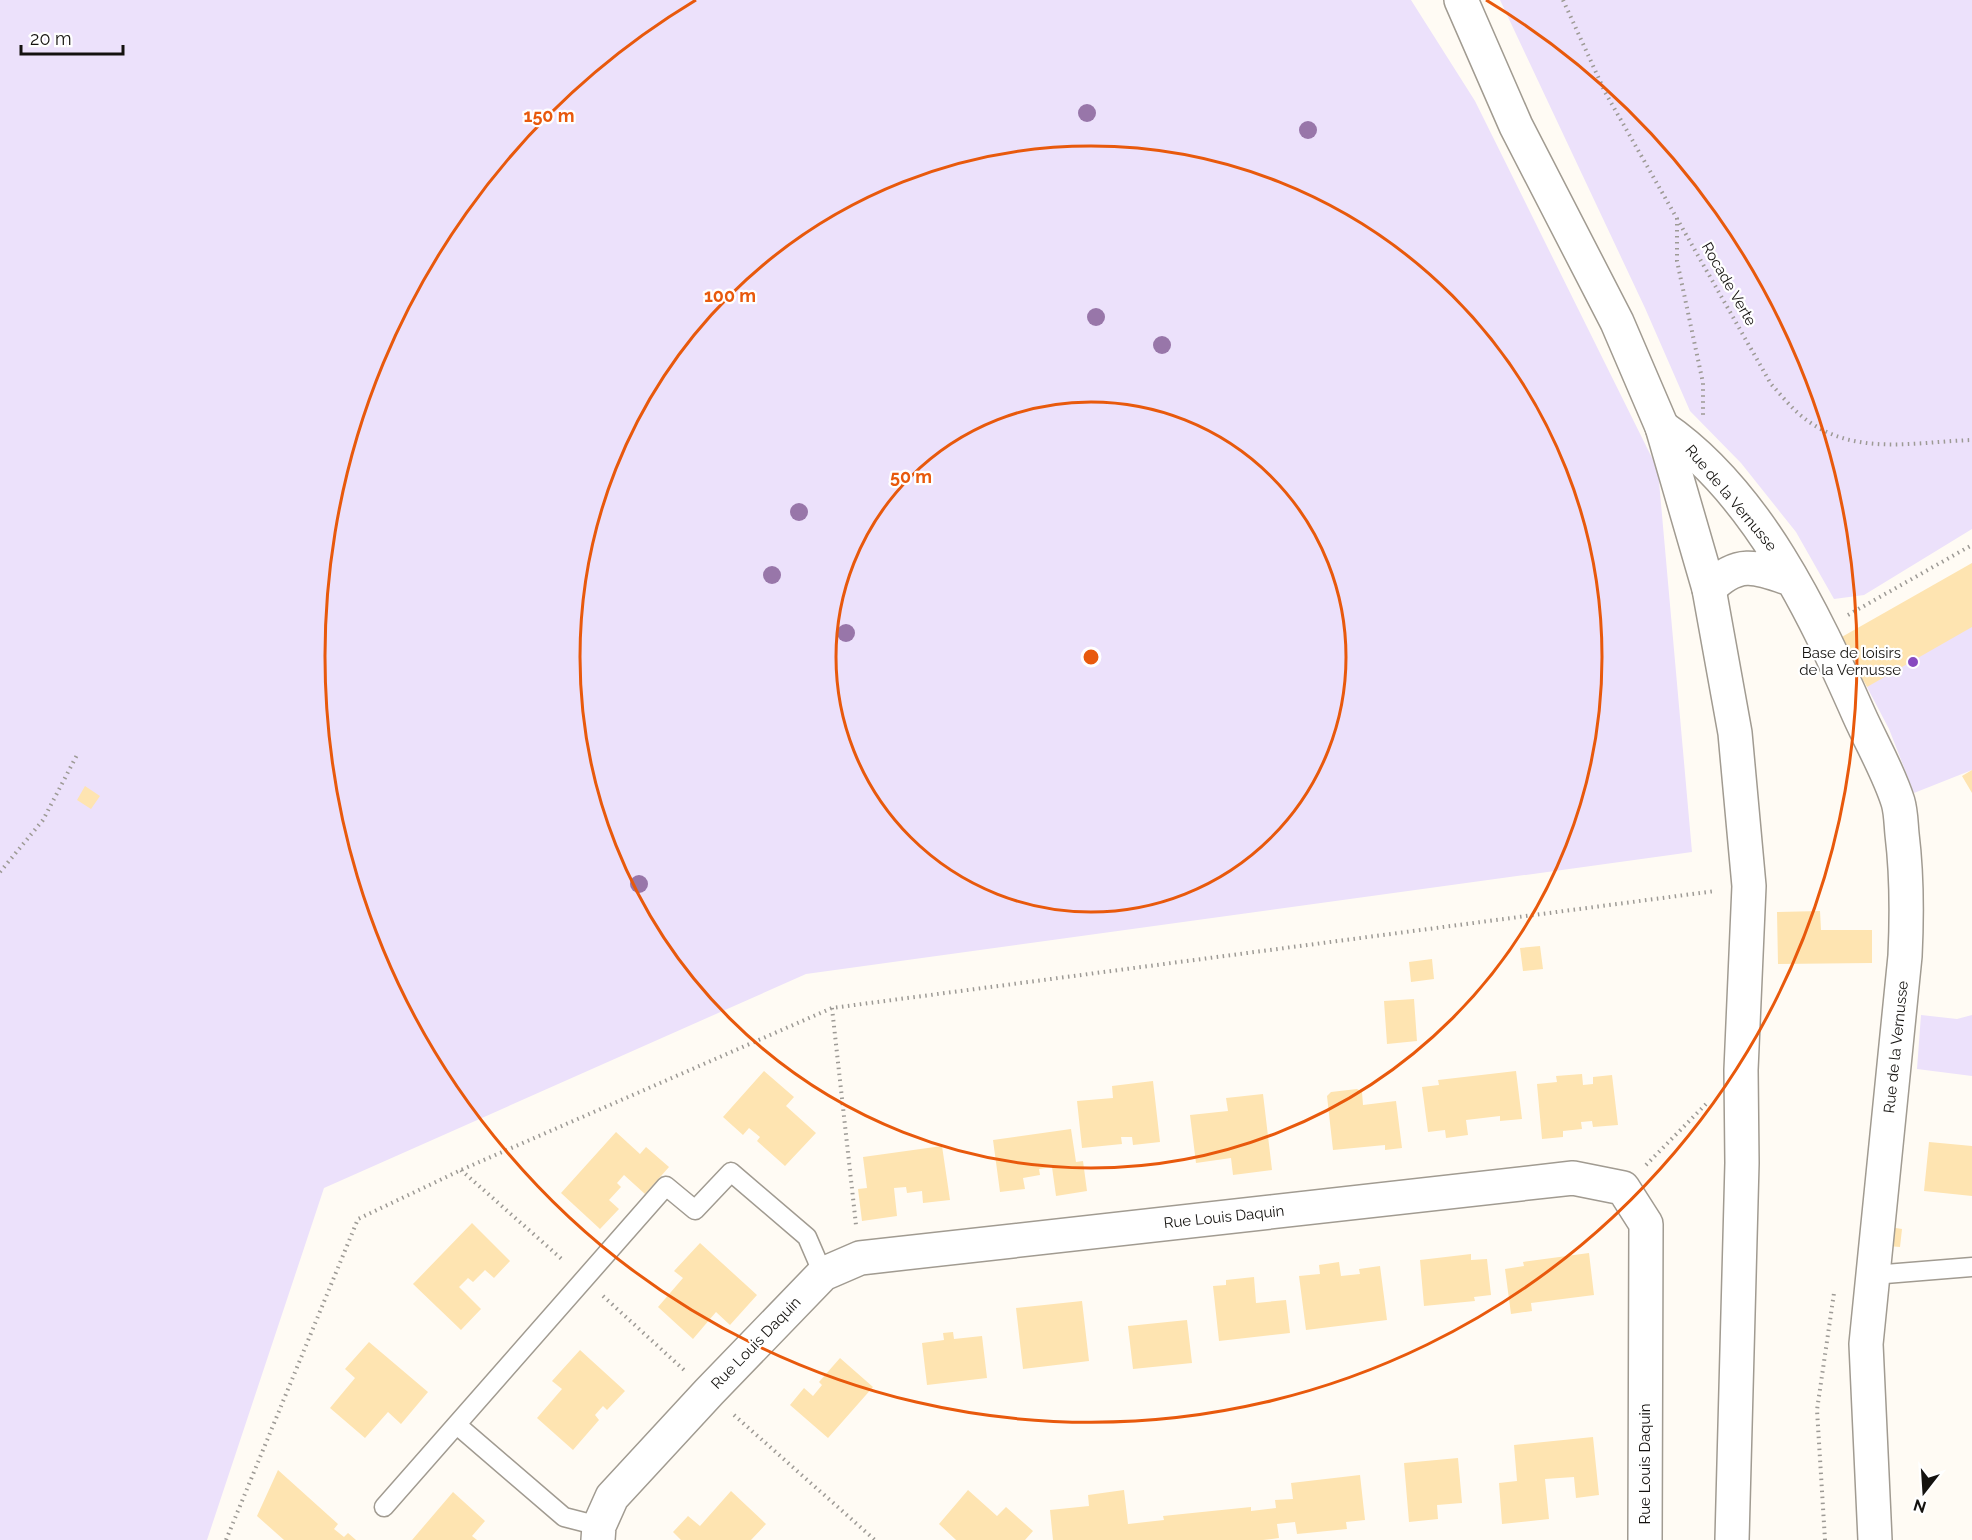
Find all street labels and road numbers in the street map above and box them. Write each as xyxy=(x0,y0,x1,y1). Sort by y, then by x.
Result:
street label: Rocade Verte xyxy=(1698,239,1760,329)
street label: Rue de la Vernusse xyxy=(1681,441,1781,555)
street label: Rue de la Vernusse xyxy=(1880,980,1912,1114)
street label: Rue Louis Daquin xyxy=(1163,1202,1285,1232)
street label: Rue Louis Daquin xyxy=(707,1293,805,1393)
street label: Rue Louis Daquin xyxy=(1636,1403,1654,1525)

